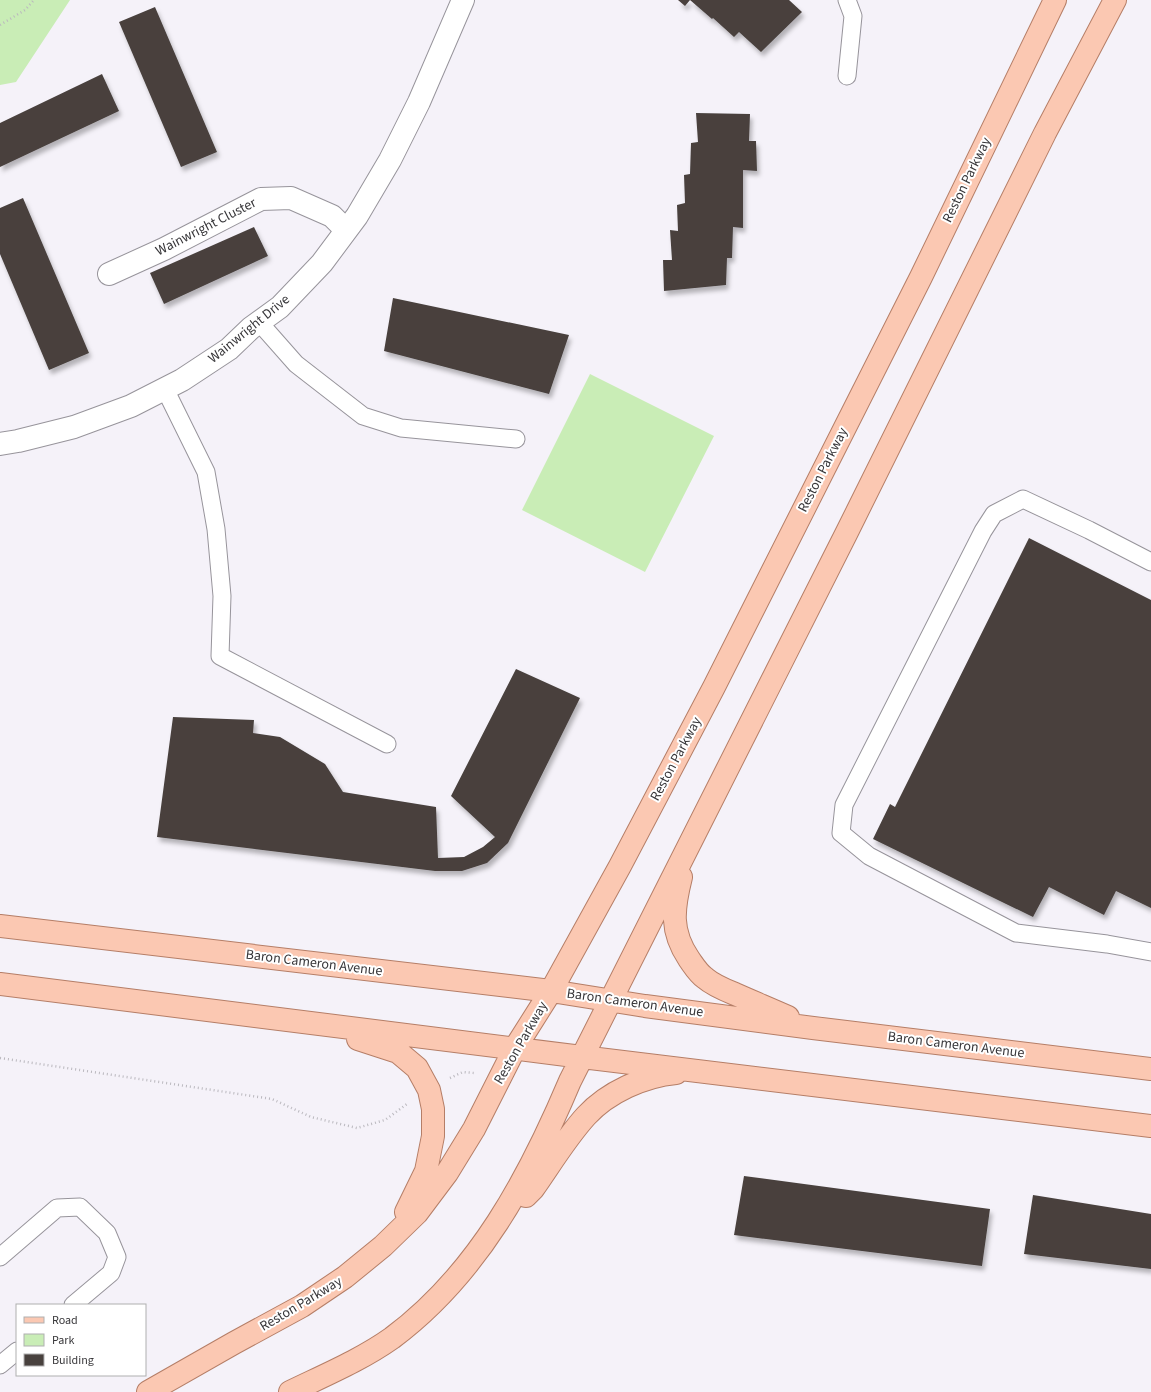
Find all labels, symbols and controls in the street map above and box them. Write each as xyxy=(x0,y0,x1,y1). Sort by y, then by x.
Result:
street label: Reston Parkway xyxy=(938,134,996,226)
street label: Wainwright Cluster xyxy=(152,193,260,261)
street label: Wainwright Drive xyxy=(204,290,294,368)
street label: Reston Parkway xyxy=(793,424,853,516)
street label: Reston Parkway xyxy=(645,713,707,805)
street label: Baron Cameron Avenue xyxy=(245,945,384,981)
street label: Baron Cameron Avenue xyxy=(565,984,705,1022)
street label: Reston Parkway xyxy=(489,997,553,1088)
street label: Baron Cameron Avenue xyxy=(887,1027,1026,1063)
street label: Reston Parkway xyxy=(256,1271,346,1336)
legend xyxy=(16,1304,146,1376)
text: Road xyxy=(52,1312,78,1329)
text: Park xyxy=(52,1332,74,1349)
text: Building xyxy=(52,1352,94,1369)

